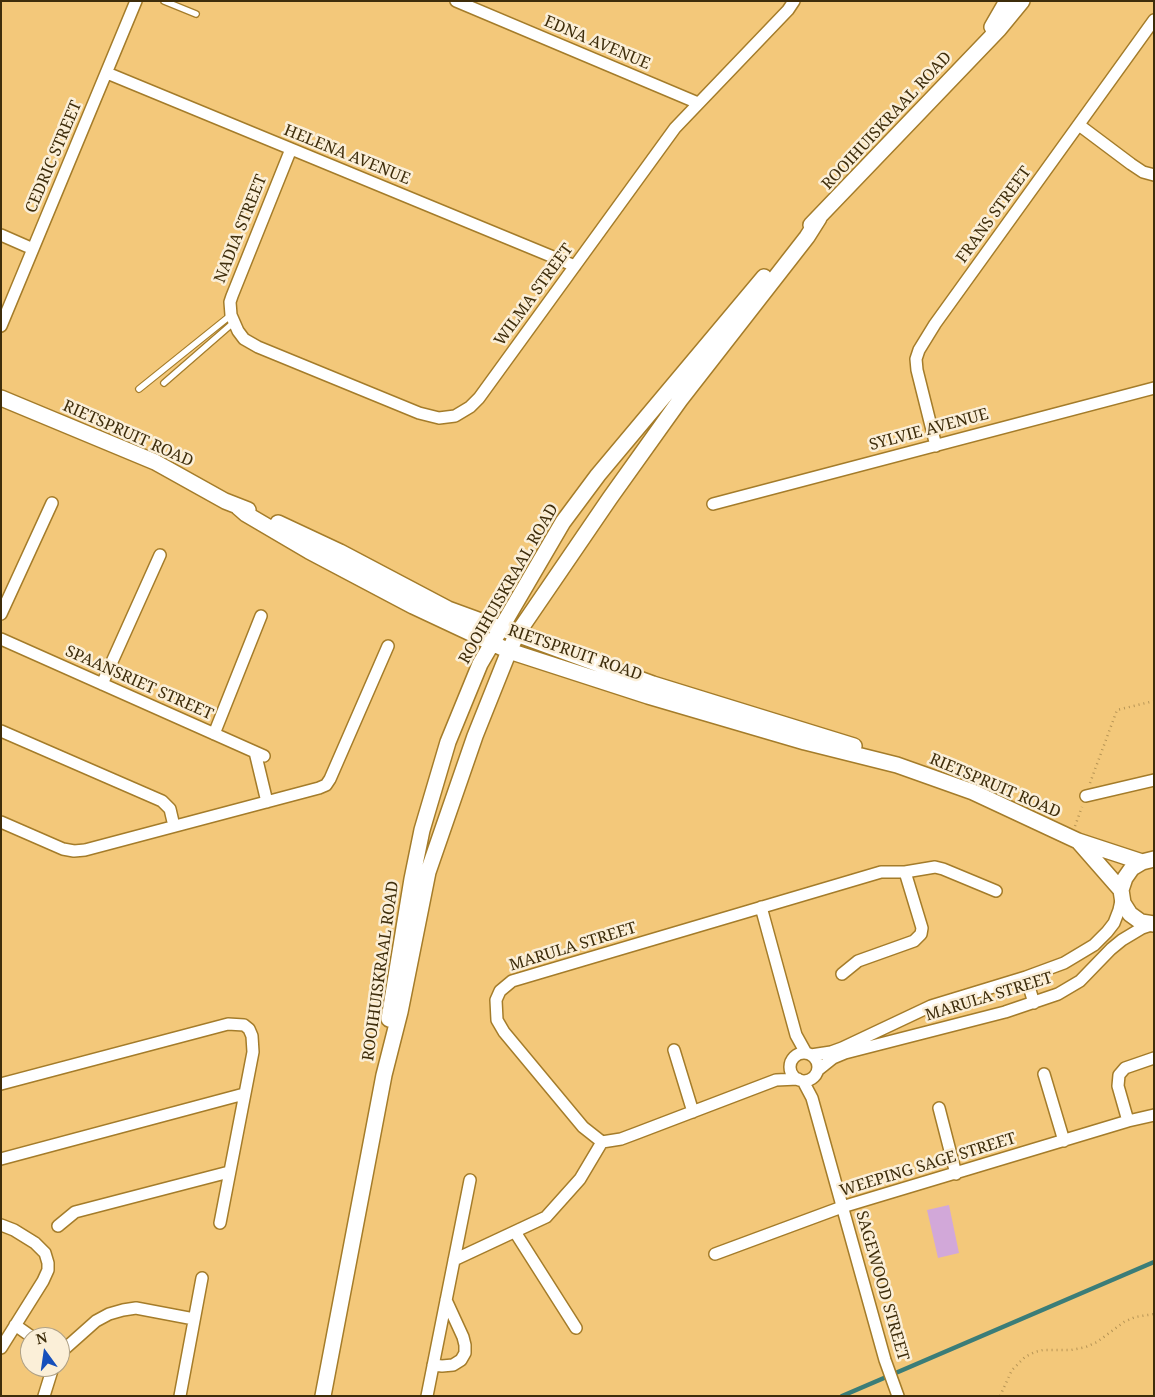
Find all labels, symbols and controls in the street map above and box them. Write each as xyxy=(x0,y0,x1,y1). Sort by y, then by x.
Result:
street label: EDNA AVENUE xyxy=(541,12,653,74)
street label: ROOIHUISKRAAL ROAD xyxy=(818,48,956,194)
street label: CEDRIC STREET xyxy=(22,98,86,216)
street label: HELENA AVENUE xyxy=(281,121,413,189)
street label: FRANS STREET xyxy=(953,163,1035,267)
street label: NADIA STREET xyxy=(211,172,271,286)
street label: WILMA STREET xyxy=(491,240,577,350)
street label: RIETSPRUIT ROAD xyxy=(60,397,196,471)
street label: SYLVIE AVENUE xyxy=(867,405,991,455)
street label: ROOIHUISKRAAL ROAD xyxy=(455,501,563,667)
street label: RIETSPRUIT ROAD xyxy=(505,621,645,685)
street label: SPAANSRIET STREET xyxy=(62,642,216,724)
street label: RIETSPRUIT ROAD xyxy=(926,750,1064,822)
street label: ROOIHUISKRAAL ROAD xyxy=(359,880,403,1062)
street label: MARULA STREET xyxy=(507,919,639,975)
street label: MARULA STREET xyxy=(923,969,1055,1025)
street label: WEEPING SAGE STREET xyxy=(838,1129,1018,1201)
street label: SAGEWOOD STREET xyxy=(851,1209,913,1363)
north arrow xyxy=(20,1327,70,1377)
text: N xyxy=(34,1327,49,1348)

